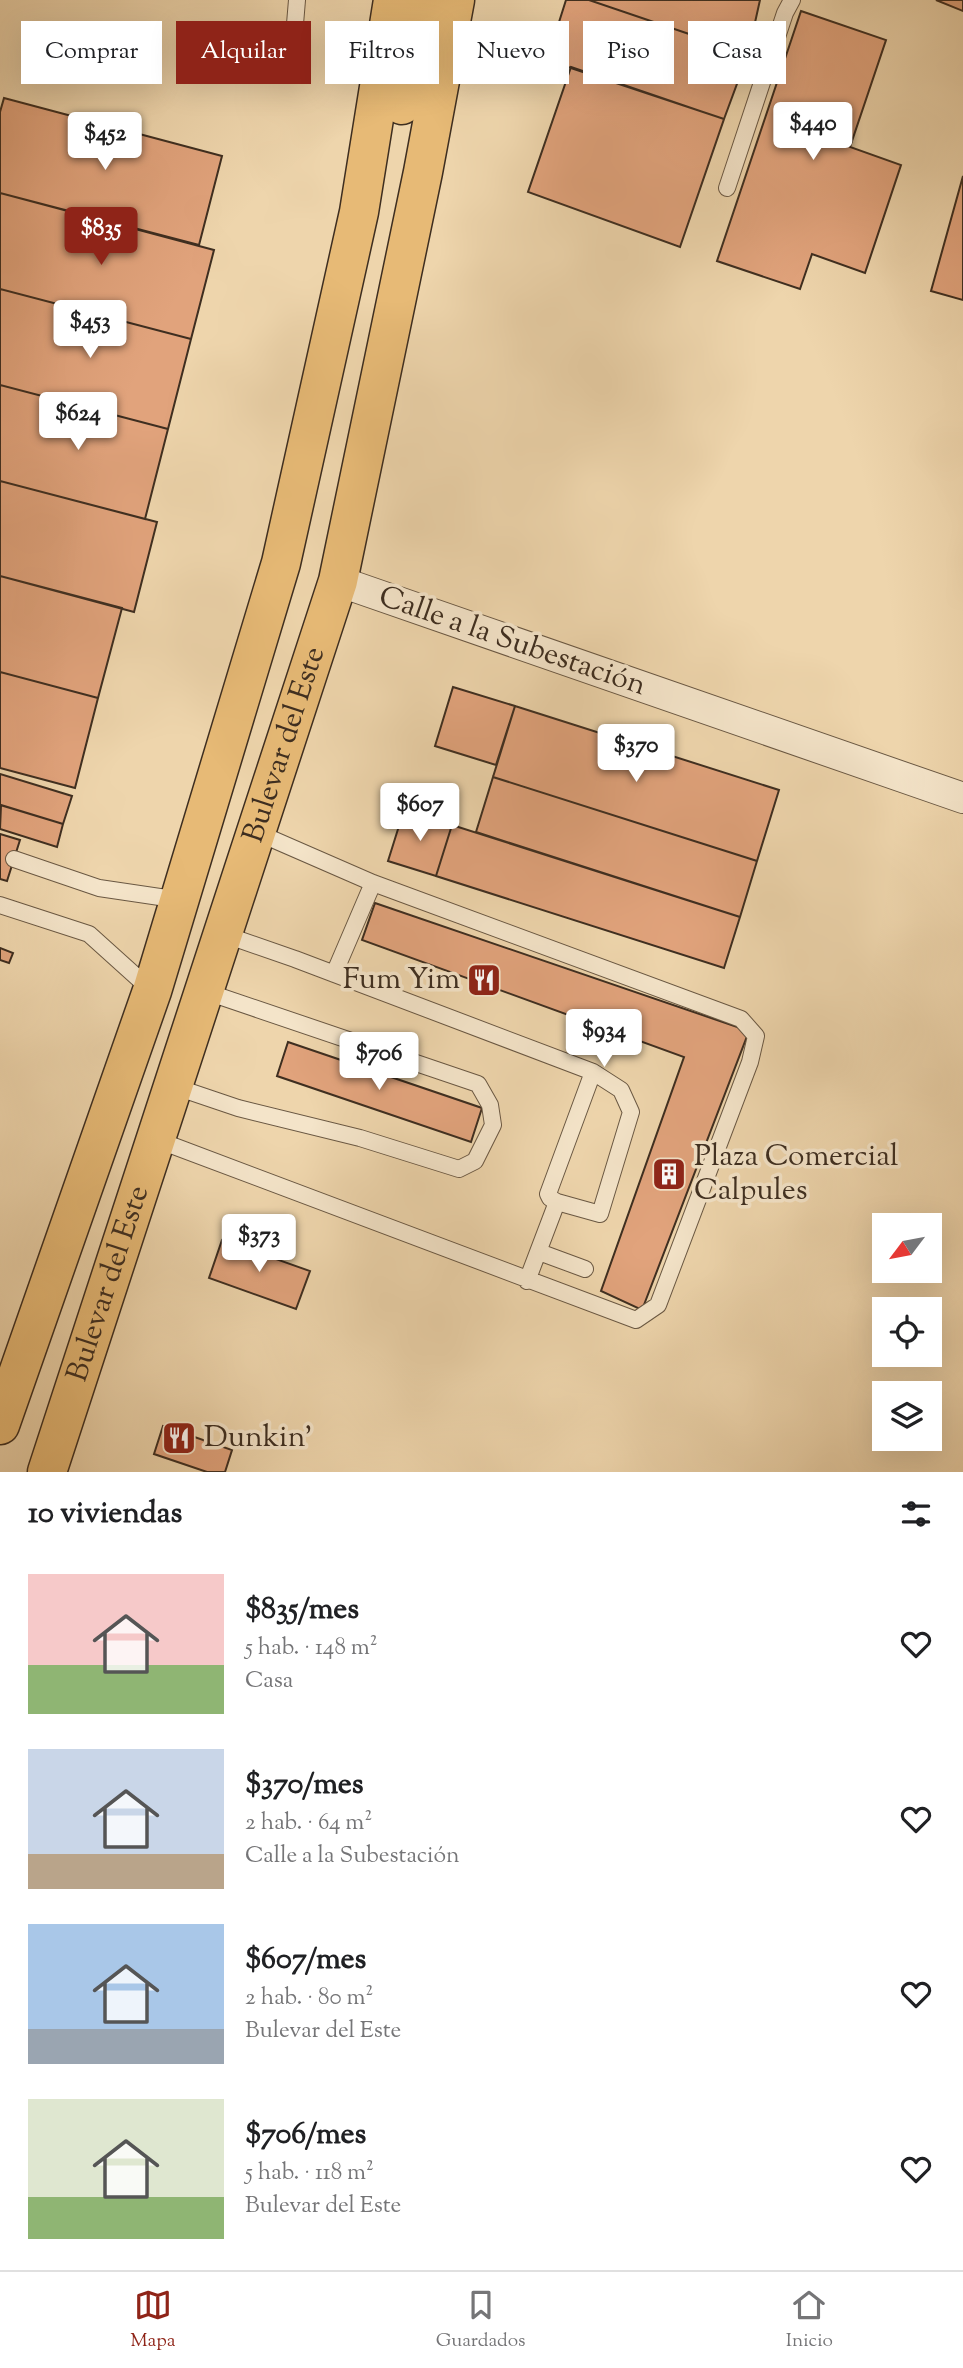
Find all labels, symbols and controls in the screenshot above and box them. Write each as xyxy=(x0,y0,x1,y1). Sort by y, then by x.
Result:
chip: Comprar xyxy=(21,21,162,84)
chip: Alquilar xyxy=(176,21,311,84)
chip: Filtros xyxy=(325,21,439,84)
chip: Nuevo xyxy=(453,21,569,84)
chip: Piso xyxy=(583,21,674,84)
chip: Casa xyxy=(688,21,786,84)
pin: $440 xyxy=(772,102,854,162)
text: $440 xyxy=(789,108,837,141)
pin: $452 xyxy=(64,113,146,172)
text: $452 xyxy=(84,118,126,151)
pin: $835 xyxy=(60,208,142,267)
text: $835 xyxy=(81,213,121,246)
pin: $453 xyxy=(49,300,131,360)
text: $453 xyxy=(69,306,111,339)
pin: $624 xyxy=(37,392,119,452)
text: $624 xyxy=(55,398,101,431)
street label: Calle a la Subestación xyxy=(373,576,652,708)
street label: Bulevar del Este xyxy=(232,641,337,848)
pin: $370 xyxy=(595,724,677,784)
text: $370 xyxy=(614,730,658,763)
pin: $607 xyxy=(379,784,461,843)
text: $607 xyxy=(396,789,444,822)
place label: Fum Yim xyxy=(343,959,460,1002)
restaurant icon: Fum Yim xyxy=(465,961,503,999)
pin: $934 xyxy=(563,1010,645,1069)
text: $934 xyxy=(582,1015,626,1048)
pin: $706 xyxy=(338,1032,420,1092)
text: $706 xyxy=(356,1038,402,1071)
place label: Plaza Comercial Calpules xyxy=(694,1136,898,1213)
building icon: Plaza Comercial Calpules xyxy=(650,1155,688,1193)
street label: Bulevar del Este xyxy=(56,1180,161,1387)
north arrow xyxy=(872,1213,942,1283)
map controls xyxy=(872,1213,942,1451)
pin: $373 xyxy=(218,1214,300,1274)
text: $373 xyxy=(238,1220,280,1253)
button: locate xyxy=(872,1297,942,1367)
button: layers xyxy=(872,1381,942,1451)
place label: Dunkin' xyxy=(204,1417,312,1460)
restaurant icon: Dunkin' xyxy=(160,1419,198,1457)
text: 10 viviendas xyxy=(28,1493,182,1536)
icon: filters xyxy=(897,1495,935,1533)
text: $835/mes xyxy=(245,1589,359,1632)
icon: home xyxy=(84,1602,168,1686)
icon: heart xyxy=(897,1625,935,1663)
text: 5 hab. · 148 m² xyxy=(245,1632,378,1665)
text: Casa xyxy=(245,1665,293,1698)
text: $370/mes xyxy=(245,1764,364,1807)
icon: home xyxy=(84,1777,168,1861)
icon: heart xyxy=(897,1800,935,1838)
text: 2 hab. · 64 m² xyxy=(245,1807,372,1840)
text: Calle a la Subestación xyxy=(245,1840,460,1873)
text: $607/mes xyxy=(245,1939,366,1982)
icon: home xyxy=(84,1952,168,2036)
icon: heart xyxy=(897,1975,935,2013)
text: 2 hab. · 80 m² xyxy=(245,1982,373,2015)
text: Bulevar del Este xyxy=(245,2015,401,2048)
text: $706/mes xyxy=(245,2114,366,2157)
icon: home xyxy=(84,2127,168,2211)
icon: heart xyxy=(897,2150,935,2188)
text: 5 hab. · 118 m² xyxy=(245,2157,374,2190)
text: Bulevar del Este xyxy=(245,2190,401,2223)
tab: Mapa xyxy=(130,2286,175,2355)
tab: Guardados xyxy=(436,2286,526,2355)
tab: Inicio xyxy=(786,2286,833,2355)

